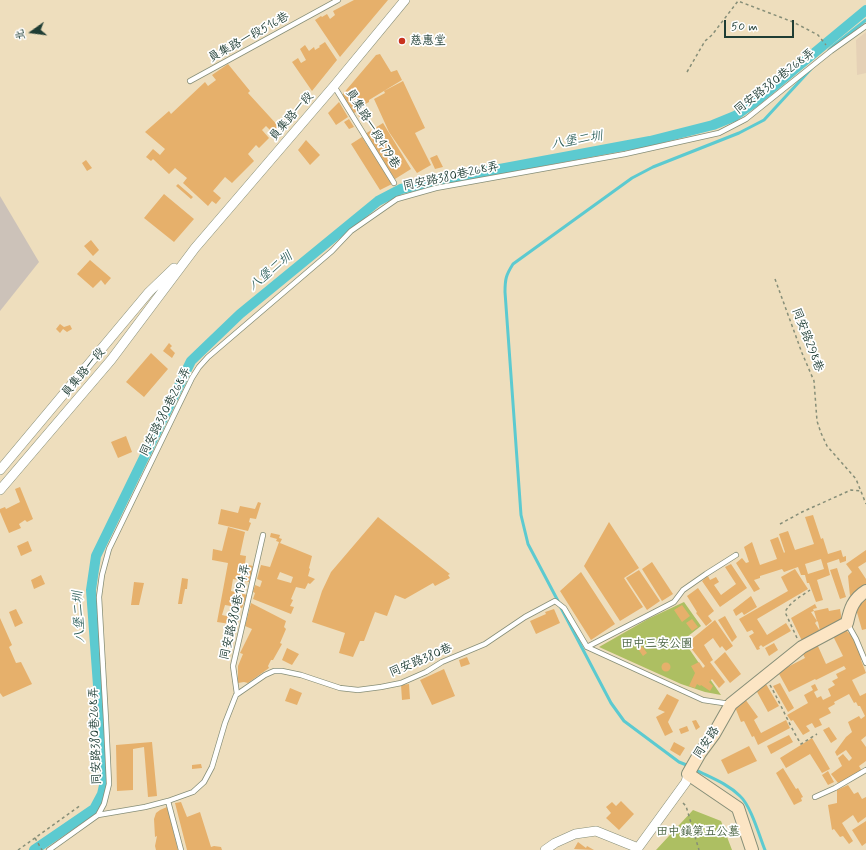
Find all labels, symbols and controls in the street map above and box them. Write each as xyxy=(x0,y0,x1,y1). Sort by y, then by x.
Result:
street label: 員集路一段516巷 xyxy=(206,10,292,66)
north arrow xyxy=(12,12,52,52)
scale bar xyxy=(726,12,796,38)
text: 50 m xyxy=(731,19,758,35)
text: 北 xyxy=(12,28,28,42)
place label: 慈惠堂 xyxy=(410,34,446,48)
marker: 慈惠堂 xyxy=(397,36,407,46)
street label: 同安路380巷268弄 xyxy=(732,46,818,118)
street label: 員集路一段479巷 xyxy=(342,86,402,172)
street label: 員集路一段 xyxy=(267,90,317,144)
water label: 八堡二圳 xyxy=(550,129,604,153)
street label: 同安路380巷268弄 xyxy=(401,160,501,194)
water label: 八堡二圳 xyxy=(246,249,296,295)
street label: 同安路298巷 xyxy=(788,306,826,374)
street label: 員集路一段 xyxy=(59,345,109,401)
street label: 同安路380巷268弄 xyxy=(137,365,195,459)
street label: 同安路380巷194弄 xyxy=(218,562,254,662)
water label: 八堡二圳 xyxy=(71,591,89,643)
park label: 田中三安公園 xyxy=(621,637,693,651)
street label: 同安路380巷 xyxy=(387,641,455,681)
street label: 同安路380巷268弄 xyxy=(87,687,105,785)
street label: 同安路 xyxy=(691,724,723,762)
park label: 田中鎮第五公墓 xyxy=(656,825,740,839)

